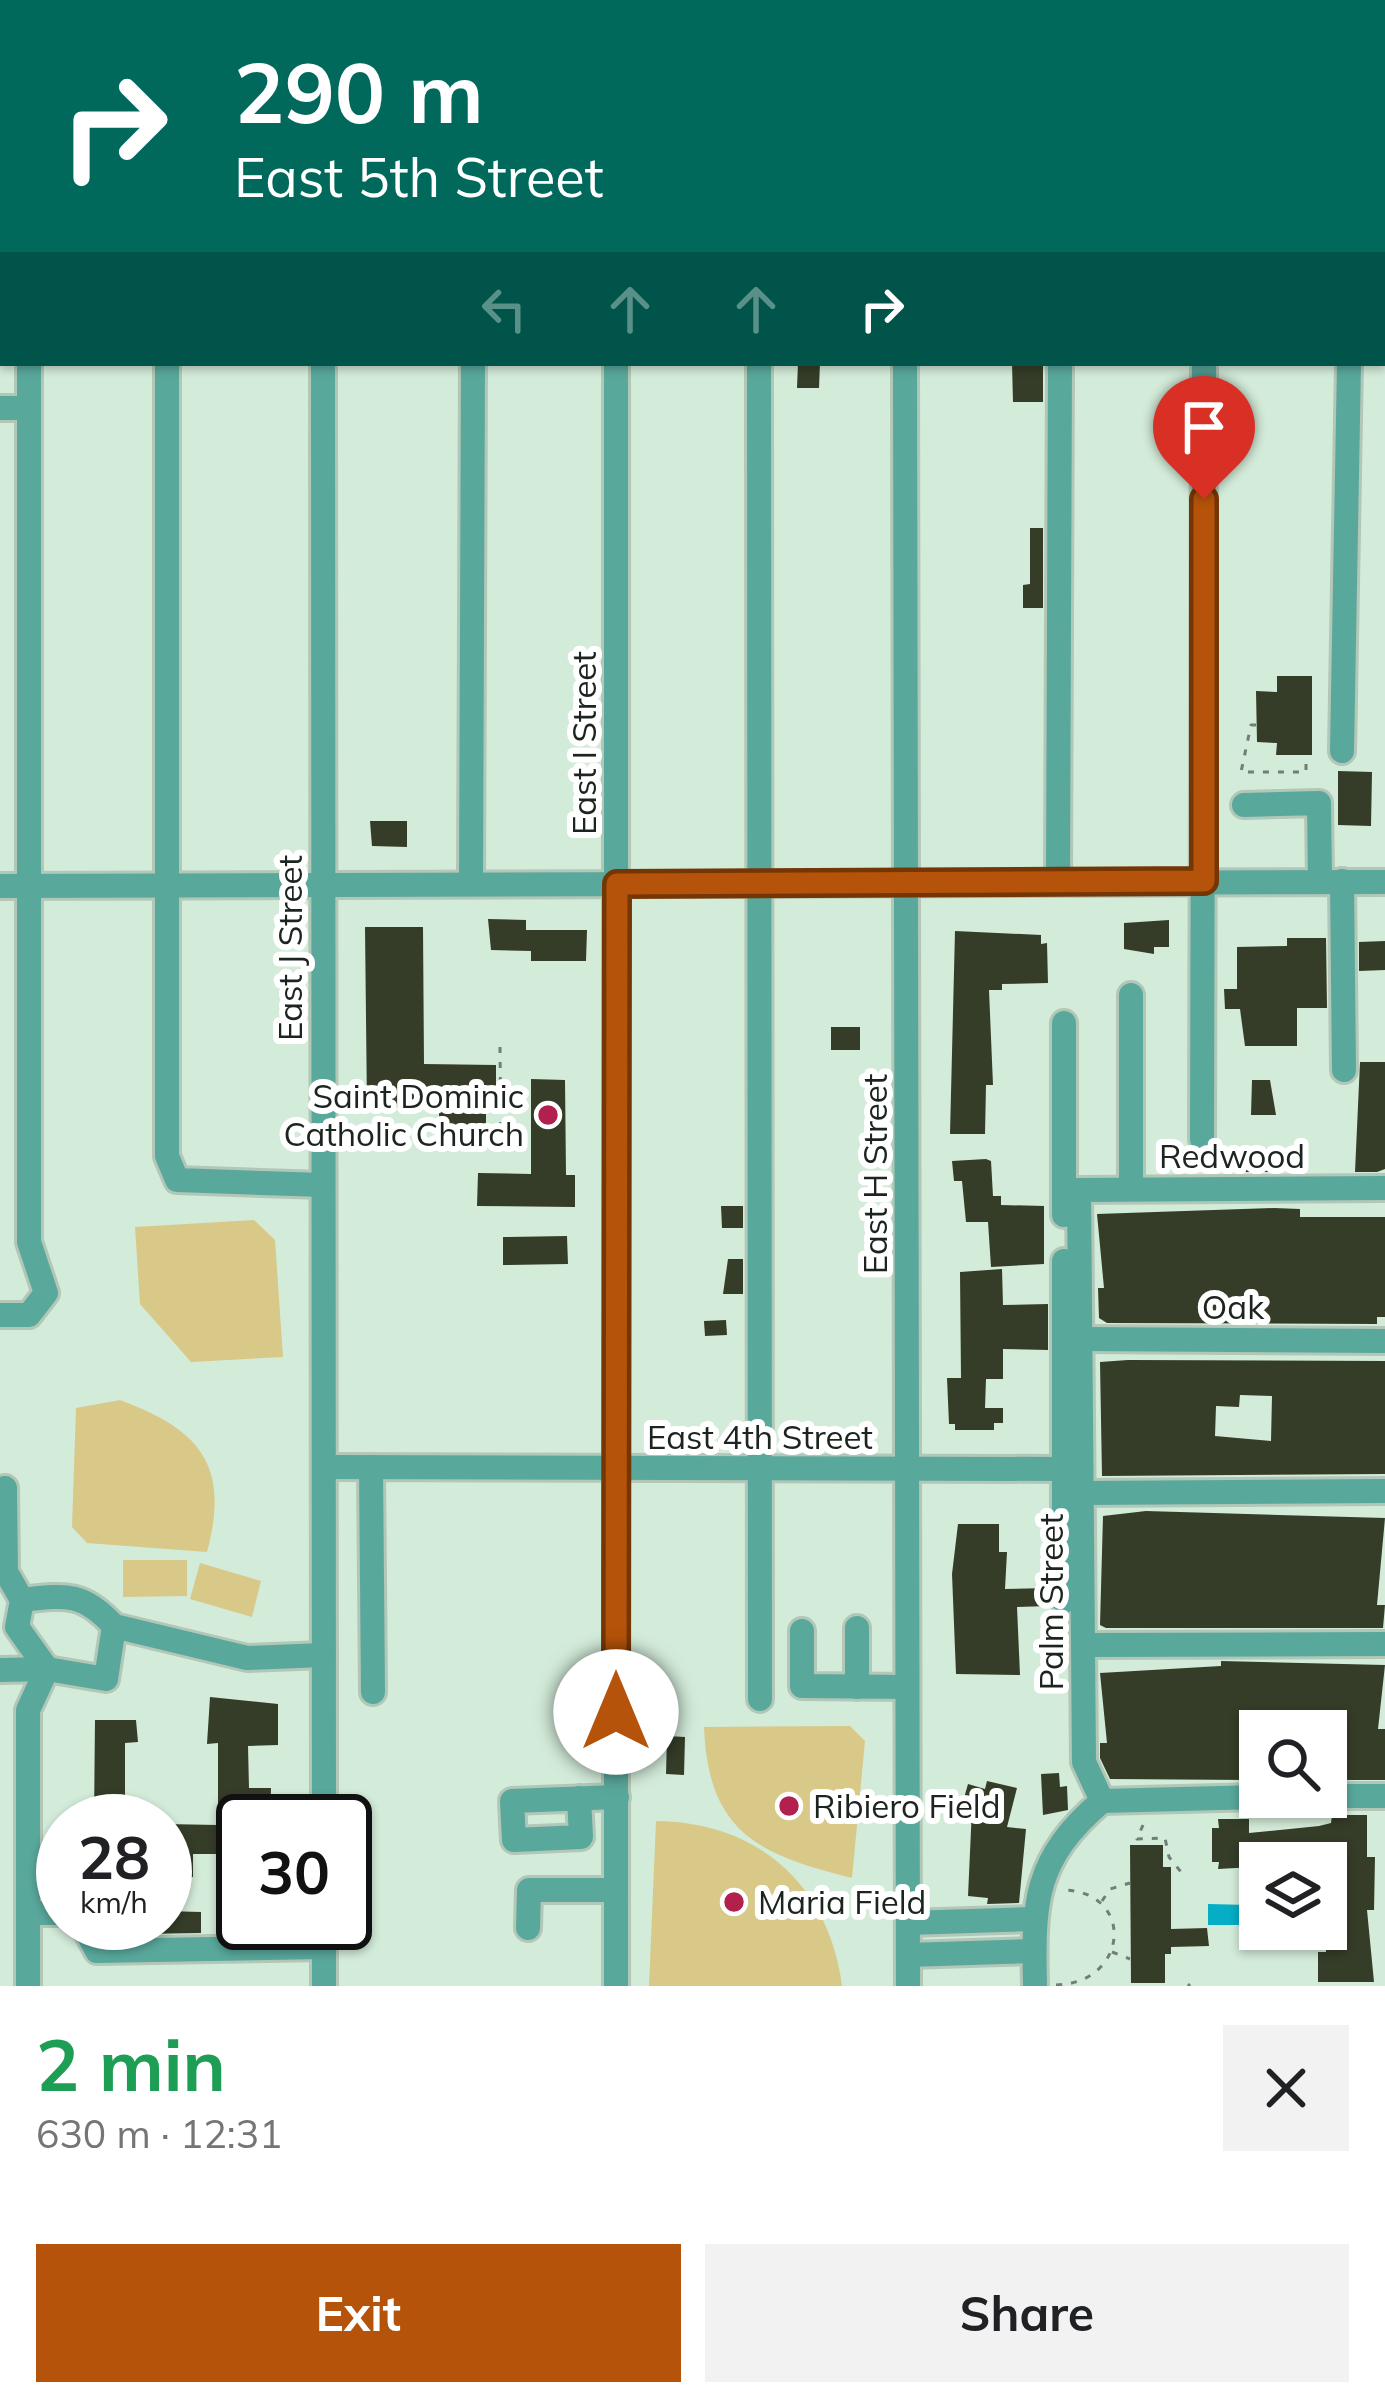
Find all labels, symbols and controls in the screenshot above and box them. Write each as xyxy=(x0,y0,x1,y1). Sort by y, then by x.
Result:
text: 290 m xyxy=(234,39,484,144)
icon: right xyxy=(36,48,192,204)
text: East 5th Street xyxy=(234,143,604,211)
icon: left xyxy=(471,276,537,342)
icon: ahead xyxy=(597,276,663,342)
icon: ahead xyxy=(723,276,789,342)
icon: right xyxy=(849,276,915,342)
pin xyxy=(1153,376,1255,499)
icon: arrive xyxy=(1171,394,1237,460)
street label: East I Street xyxy=(563,651,604,835)
street label: East J Street xyxy=(269,855,310,1041)
street label: East H Street xyxy=(854,1074,895,1274)
place label: Saint Dominic Catholic Church xyxy=(283,1075,524,1154)
marker: Saint Dominic Catholic Church xyxy=(535,1102,561,1128)
street label: Redwood xyxy=(1159,1135,1305,1176)
street label: Oak xyxy=(1202,1286,1265,1327)
street label: East 4th Street xyxy=(647,1416,873,1457)
street label: Palm Street xyxy=(1030,1513,1071,1691)
position arrow xyxy=(553,1649,679,1775)
map controls xyxy=(1239,1710,1347,1950)
button: search xyxy=(1239,1710,1347,1818)
place label: Ribiero Field xyxy=(813,1785,1001,1826)
marker: Ribiero Field xyxy=(776,1793,802,1819)
speed limit sign: 30 xyxy=(216,1794,372,1950)
text: 28 xyxy=(78,1819,150,1894)
button: layers xyxy=(1239,1842,1347,1950)
place label: Maria Field xyxy=(758,1881,926,1922)
text: km/h xyxy=(80,1883,148,1921)
marker: Maria Field xyxy=(721,1889,747,1915)
text: 2 min xyxy=(36,2019,226,2109)
button: close xyxy=(1223,2025,1349,2151)
text: 630 m · 12:31 xyxy=(36,2109,282,2158)
button: Exit xyxy=(36,2244,681,2382)
button: Share xyxy=(705,2244,1349,2382)

